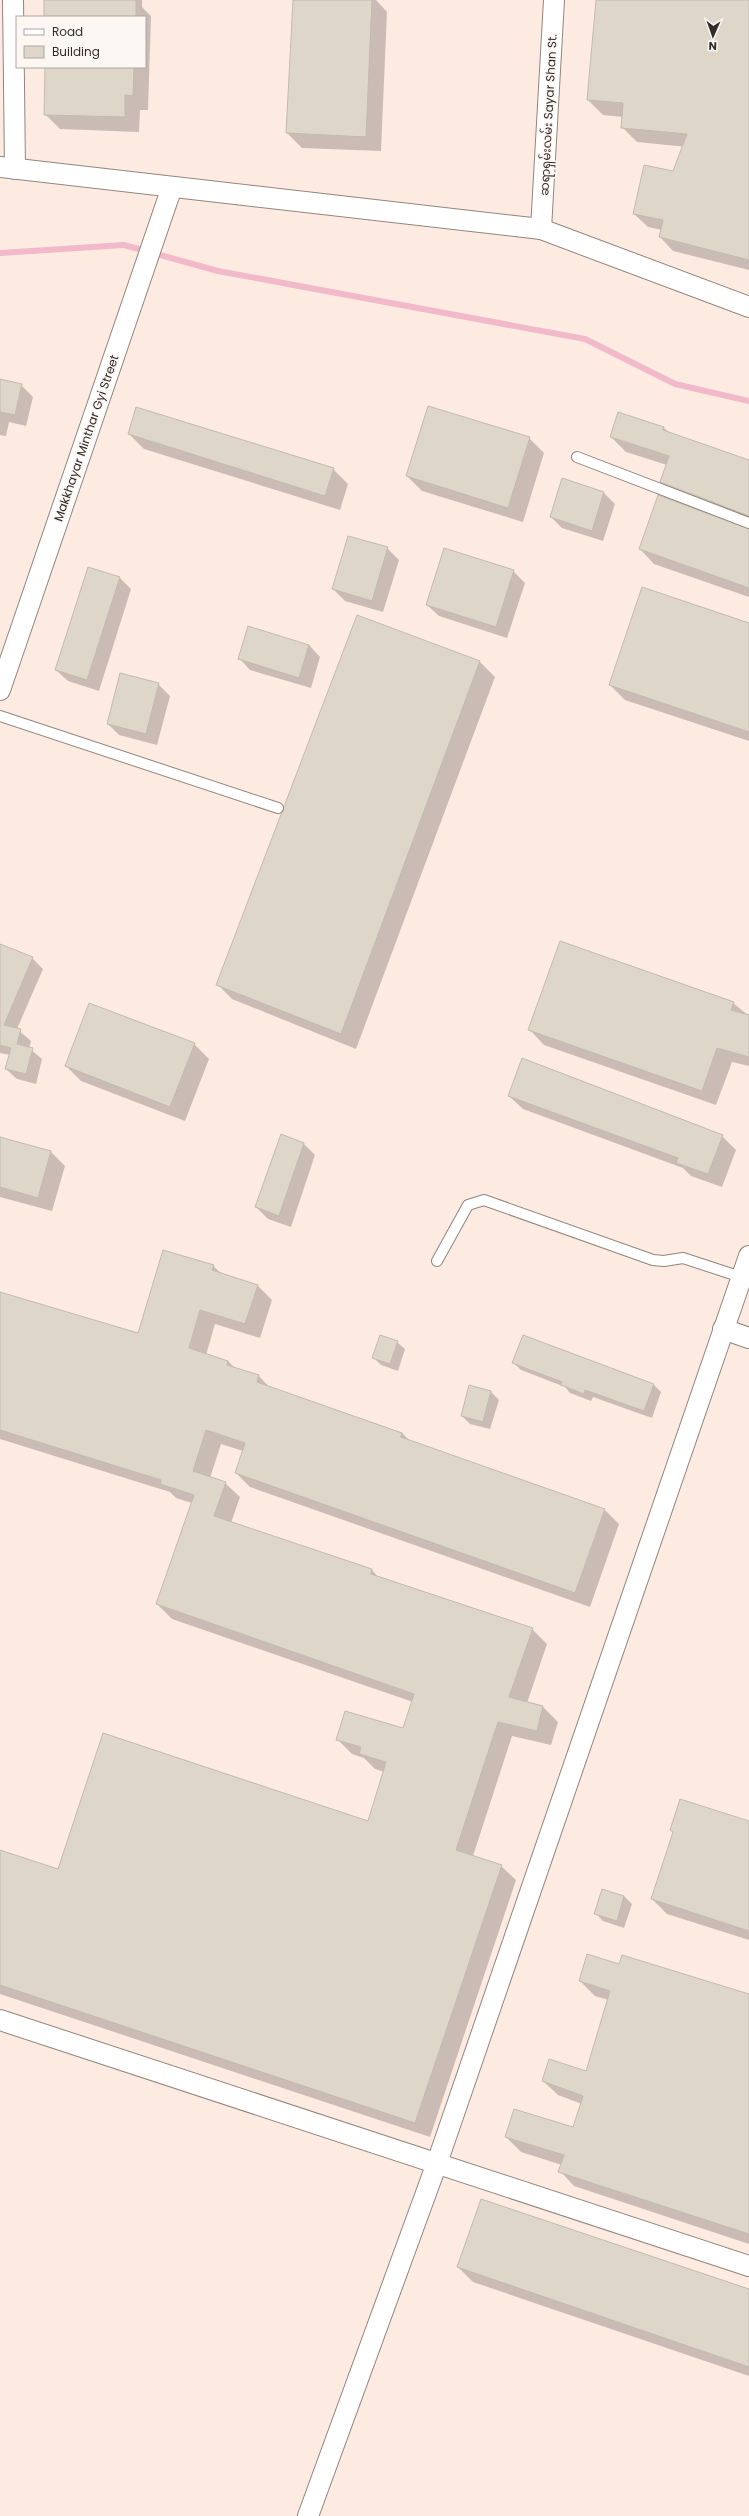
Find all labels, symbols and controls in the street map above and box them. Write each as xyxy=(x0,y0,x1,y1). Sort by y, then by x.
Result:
legend xyxy=(16,16,146,68)
north arrow xyxy=(693,16,733,56)
text: Road xyxy=(52,23,83,40)
street label: ဆရာရှမ်းလမ်း Sayar Shan St. xyxy=(535,34,563,196)
text: N xyxy=(708,38,717,54)
text: Building xyxy=(52,43,100,60)
street label: Makkhayar Minthar Gyi Street xyxy=(49,352,123,524)

